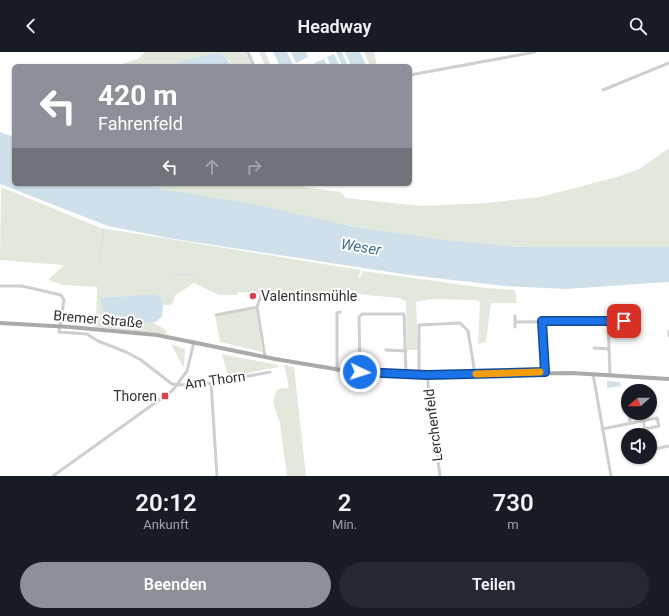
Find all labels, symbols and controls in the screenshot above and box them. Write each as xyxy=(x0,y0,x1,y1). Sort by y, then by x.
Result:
icon: back xyxy=(20,15,42,37)
icon: search xyxy=(627,15,649,37)
text: Headway xyxy=(298,16,372,37)
text: 420 m xyxy=(98,79,177,112)
icon: left xyxy=(32,80,84,132)
text: Fahrenfeld xyxy=(98,113,183,134)
icon: left xyxy=(159,156,181,178)
icon: ahead xyxy=(201,156,223,178)
icon: right xyxy=(243,156,265,178)
water label: Weser xyxy=(340,235,383,259)
place label: Valentinsmühle xyxy=(261,288,357,304)
marker: Valentinsmühle xyxy=(248,291,258,301)
pin xyxy=(607,304,641,338)
street label: Bremer Straße xyxy=(53,307,143,331)
icon: arrive xyxy=(613,310,635,332)
position arrow xyxy=(339,351,381,393)
street label: Am Thorn xyxy=(184,368,246,392)
north arrow xyxy=(621,384,657,420)
map controls xyxy=(621,384,657,464)
place label: Thoren xyxy=(113,388,157,404)
street label: Lerchenfeld xyxy=(421,388,445,462)
marker: Thoren xyxy=(160,391,170,401)
button: sound xyxy=(621,428,657,464)
text: 20:12 xyxy=(135,489,197,517)
text: 2 xyxy=(338,489,351,517)
text: 730 xyxy=(493,489,534,517)
text: Ankunft xyxy=(143,517,189,532)
text: Min. xyxy=(332,517,357,532)
text: m xyxy=(507,517,519,532)
button: Beenden xyxy=(20,562,331,608)
button: Teilen xyxy=(339,562,649,608)

